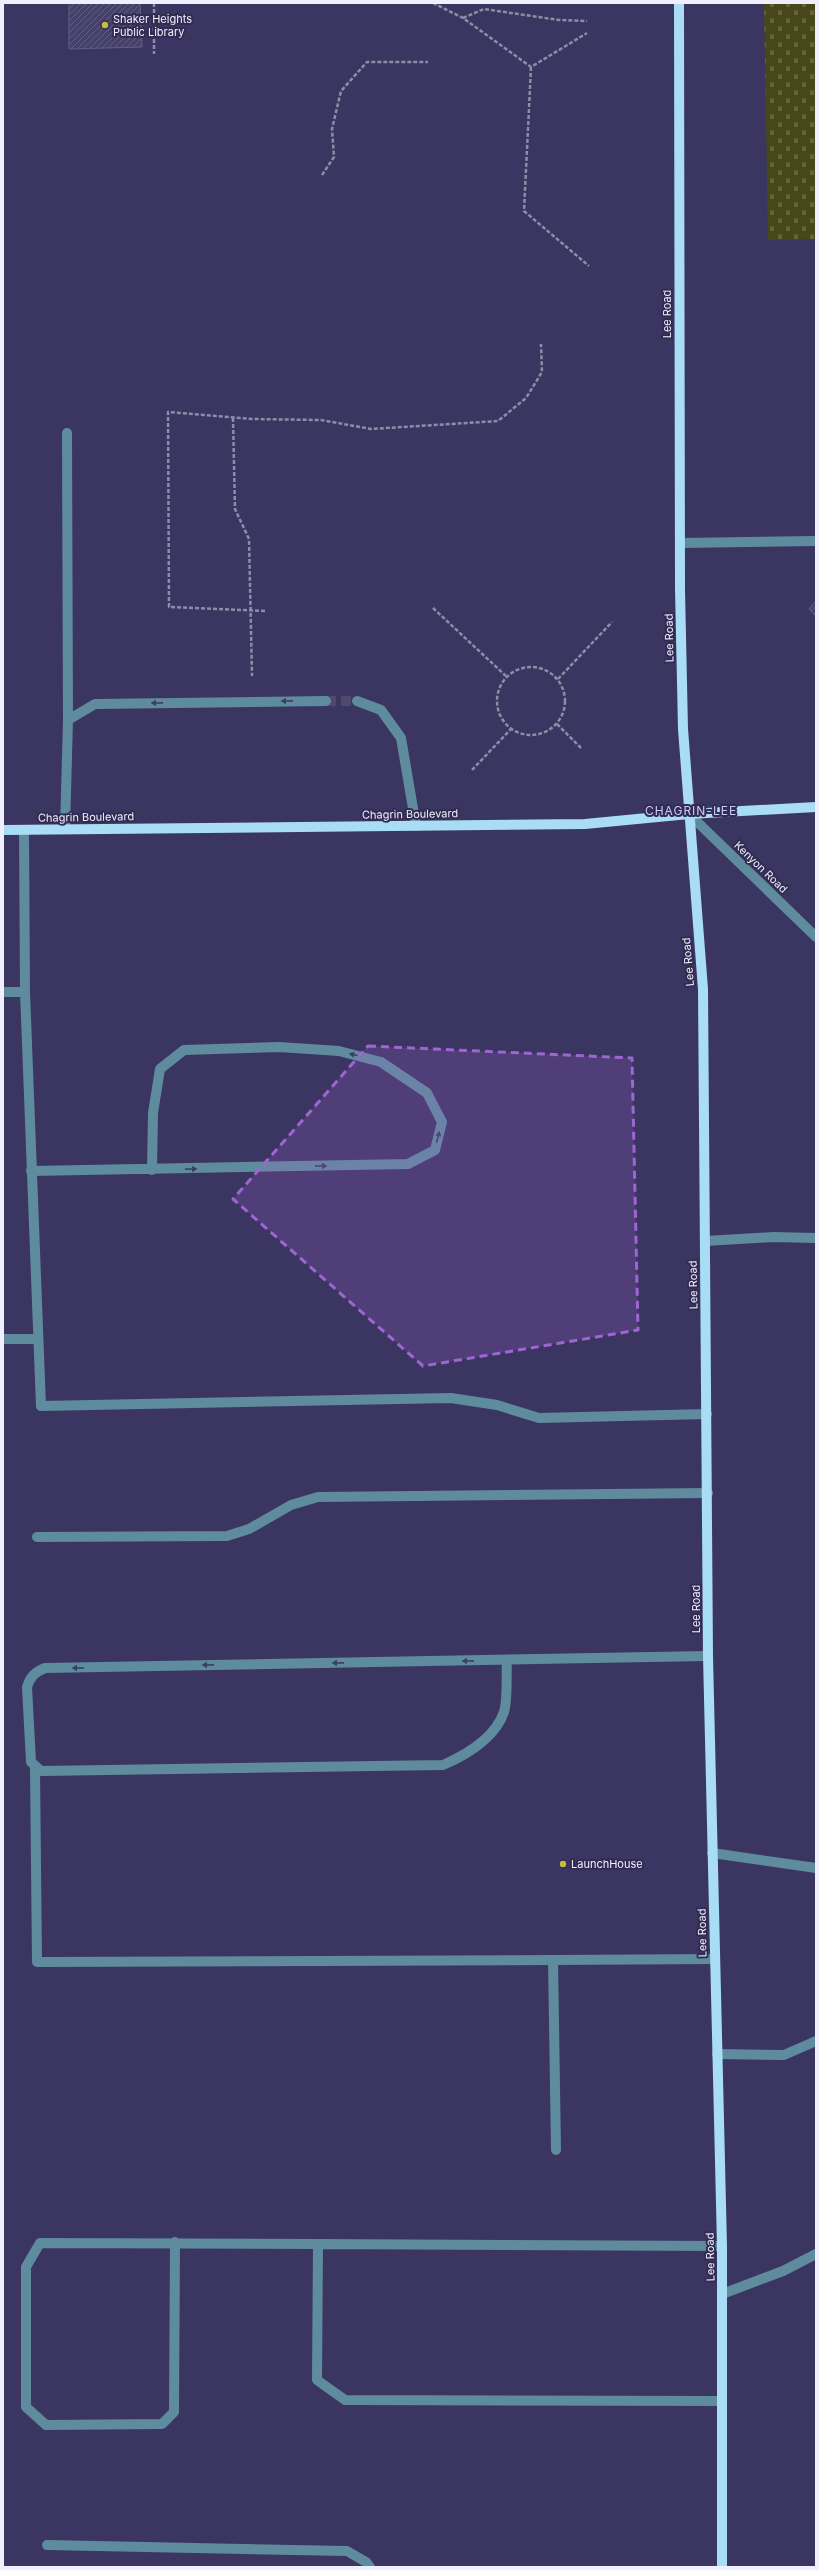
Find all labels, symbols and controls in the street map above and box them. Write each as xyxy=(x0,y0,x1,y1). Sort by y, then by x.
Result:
place label: Shaker Heights Public Library xyxy=(113,12,192,39)
marker: Shaker Heights Public Library xyxy=(100,20,110,30)
street label: Lee Road xyxy=(660,290,674,338)
street label: Lee Road xyxy=(662,614,676,662)
one-way arrow xyxy=(280,698,293,704)
one-way arrow xyxy=(150,700,163,706)
district label: CHAGRIN-LEE xyxy=(645,803,737,818)
street label: Chagrin Boulevard xyxy=(362,806,458,822)
street label: Chagrin Boulevard xyxy=(38,809,134,825)
street label: Kenyon Road xyxy=(732,838,790,896)
street label: Lee Road xyxy=(679,937,697,987)
one-way arrow xyxy=(349,1052,362,1058)
one-way arrow xyxy=(435,1131,441,1144)
one-way arrow xyxy=(315,1163,328,1169)
one-way arrow xyxy=(185,1166,198,1172)
street label: Lee Road xyxy=(686,1261,700,1309)
street label: Lee Road xyxy=(689,1585,703,1633)
one-way arrow xyxy=(461,1658,474,1664)
one-way arrow xyxy=(331,1660,344,1666)
one-way arrow xyxy=(201,1662,214,1668)
one-way arrow xyxy=(72,1664,84,1671)
place label: LaunchHouse xyxy=(571,1857,643,1871)
marker: LaunchHouse xyxy=(558,1859,568,1869)
street label: Lee Road xyxy=(695,1909,709,1957)
street label: Lee Road xyxy=(703,2233,717,2281)

